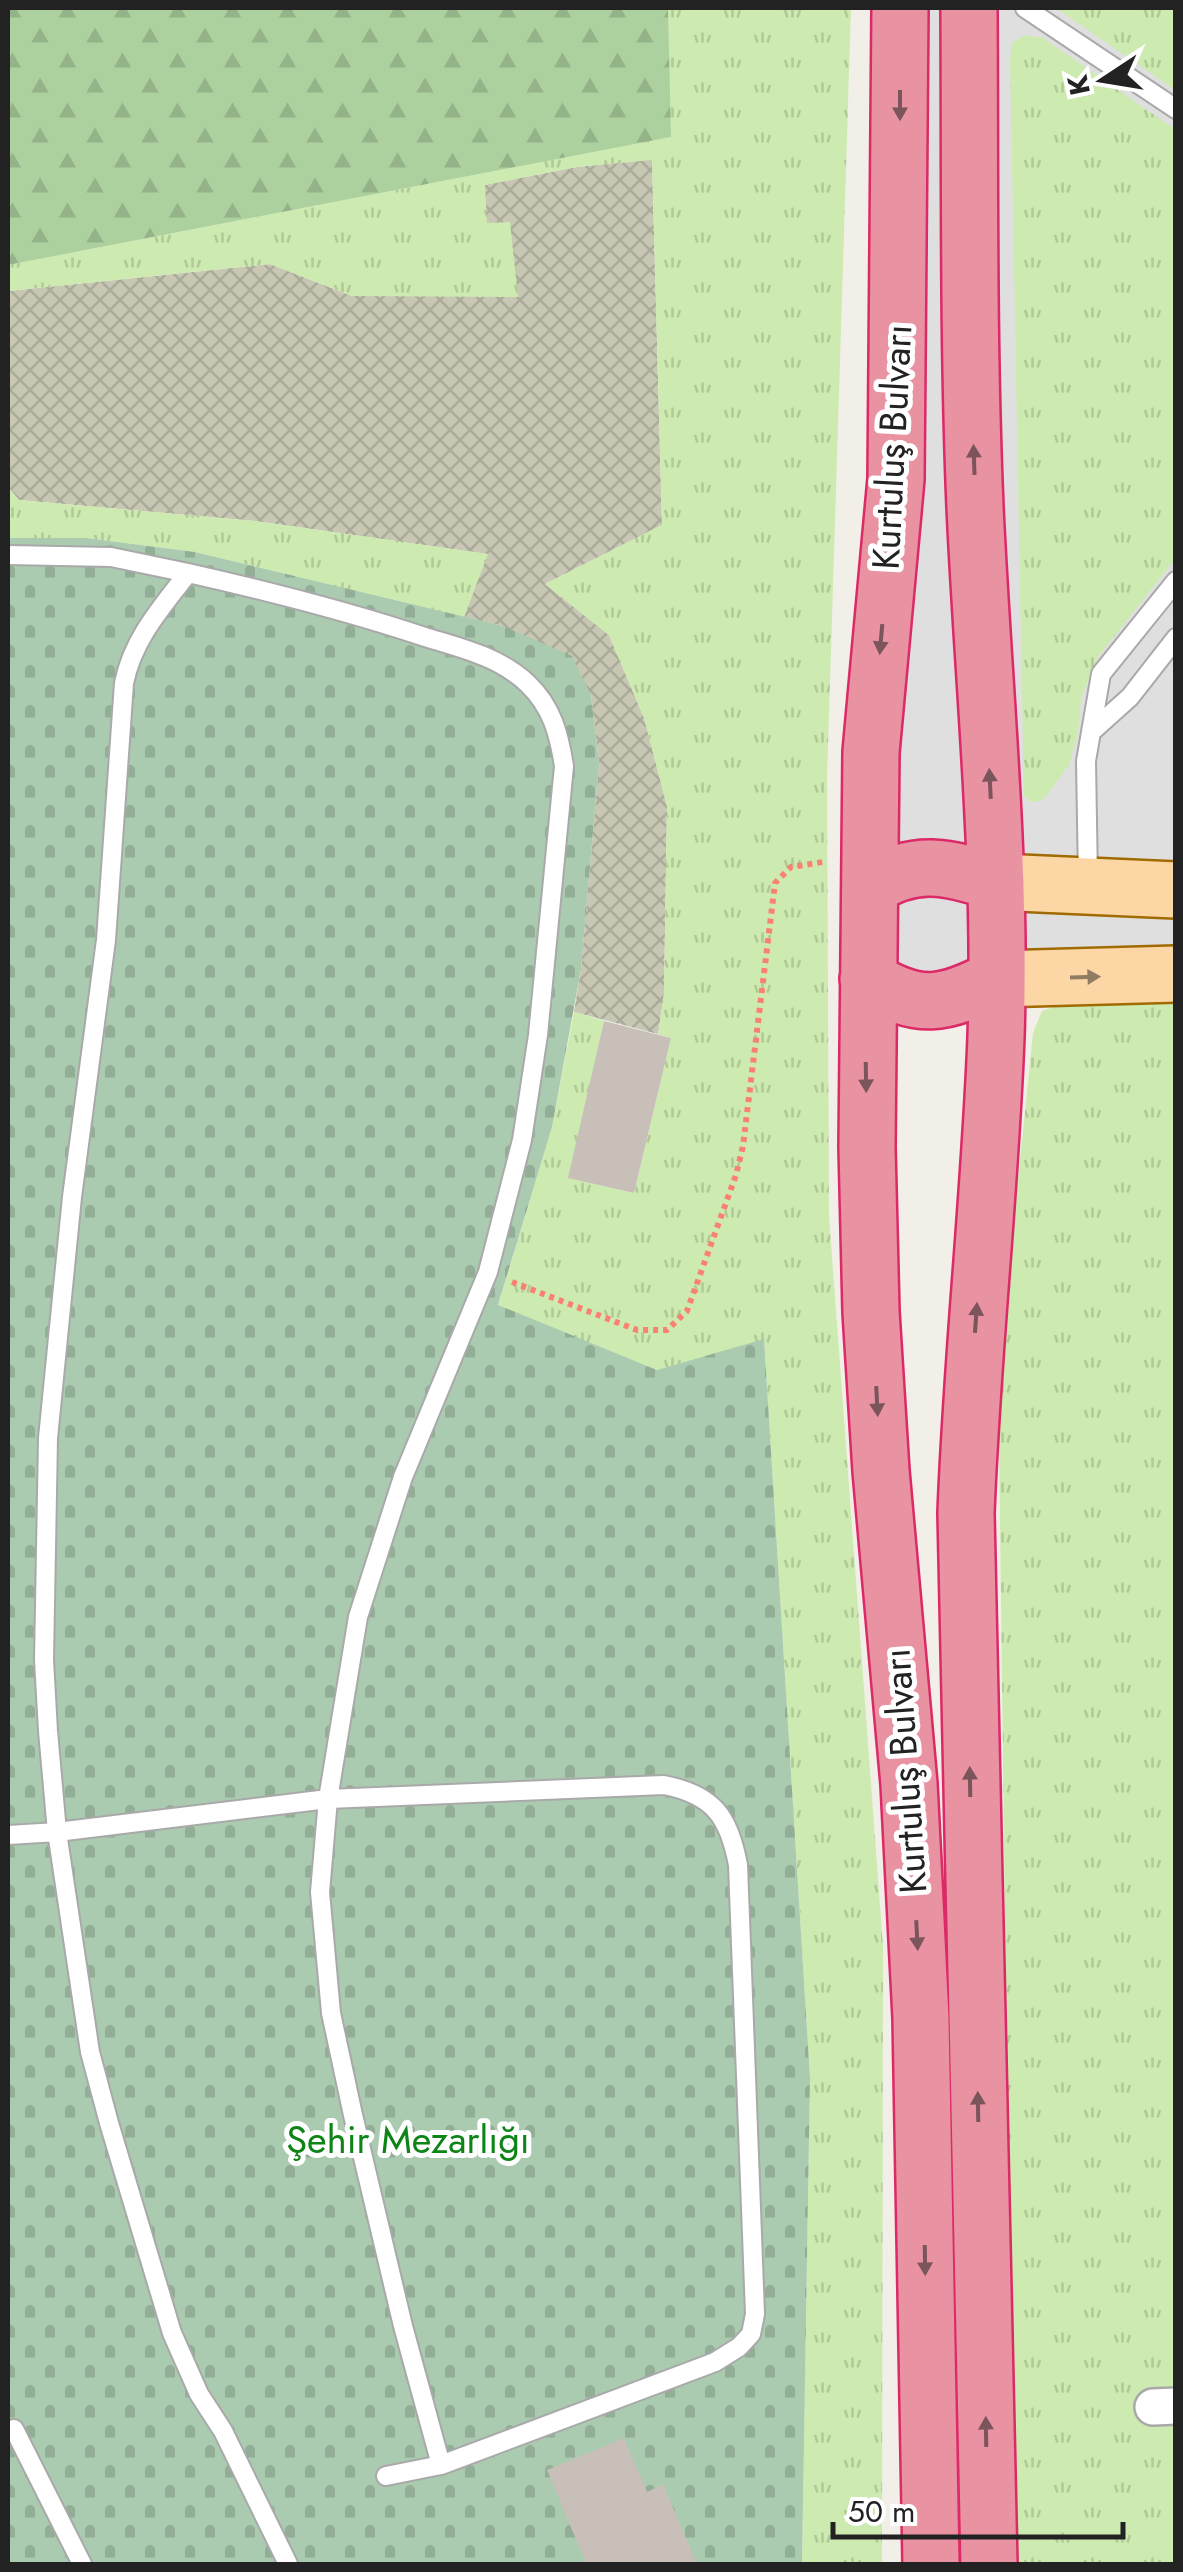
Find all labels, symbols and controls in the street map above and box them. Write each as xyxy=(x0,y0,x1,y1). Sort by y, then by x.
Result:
north arrow xyxy=(1053,30,1153,130)
text: K xyxy=(1057,71,1101,99)
one-way arrow xyxy=(892,89,908,121)
street label: Kurtuluş Bulvarı xyxy=(858,323,925,571)
one-way arrow xyxy=(965,443,981,475)
one-way arrow xyxy=(873,624,889,656)
one-way arrow xyxy=(982,768,998,800)
one-way arrow xyxy=(1070,968,1102,984)
one-way arrow xyxy=(859,1061,875,1093)
one-way arrow xyxy=(968,1301,984,1333)
one-way arrow xyxy=(869,1386,885,1418)
street label: Kurtuluş Bulvarı xyxy=(869,1647,941,1895)
one-way arrow xyxy=(962,1766,978,1798)
one-way arrow xyxy=(909,1919,925,1951)
one-way arrow xyxy=(970,2091,986,2123)
park label: Şehir Mezarlığı xyxy=(286,2112,530,2167)
one-way arrow xyxy=(918,2244,934,2276)
one-way arrow xyxy=(977,2416,993,2448)
scale bar xyxy=(833,2477,1123,2539)
text: 50 m xyxy=(848,2490,915,2533)

